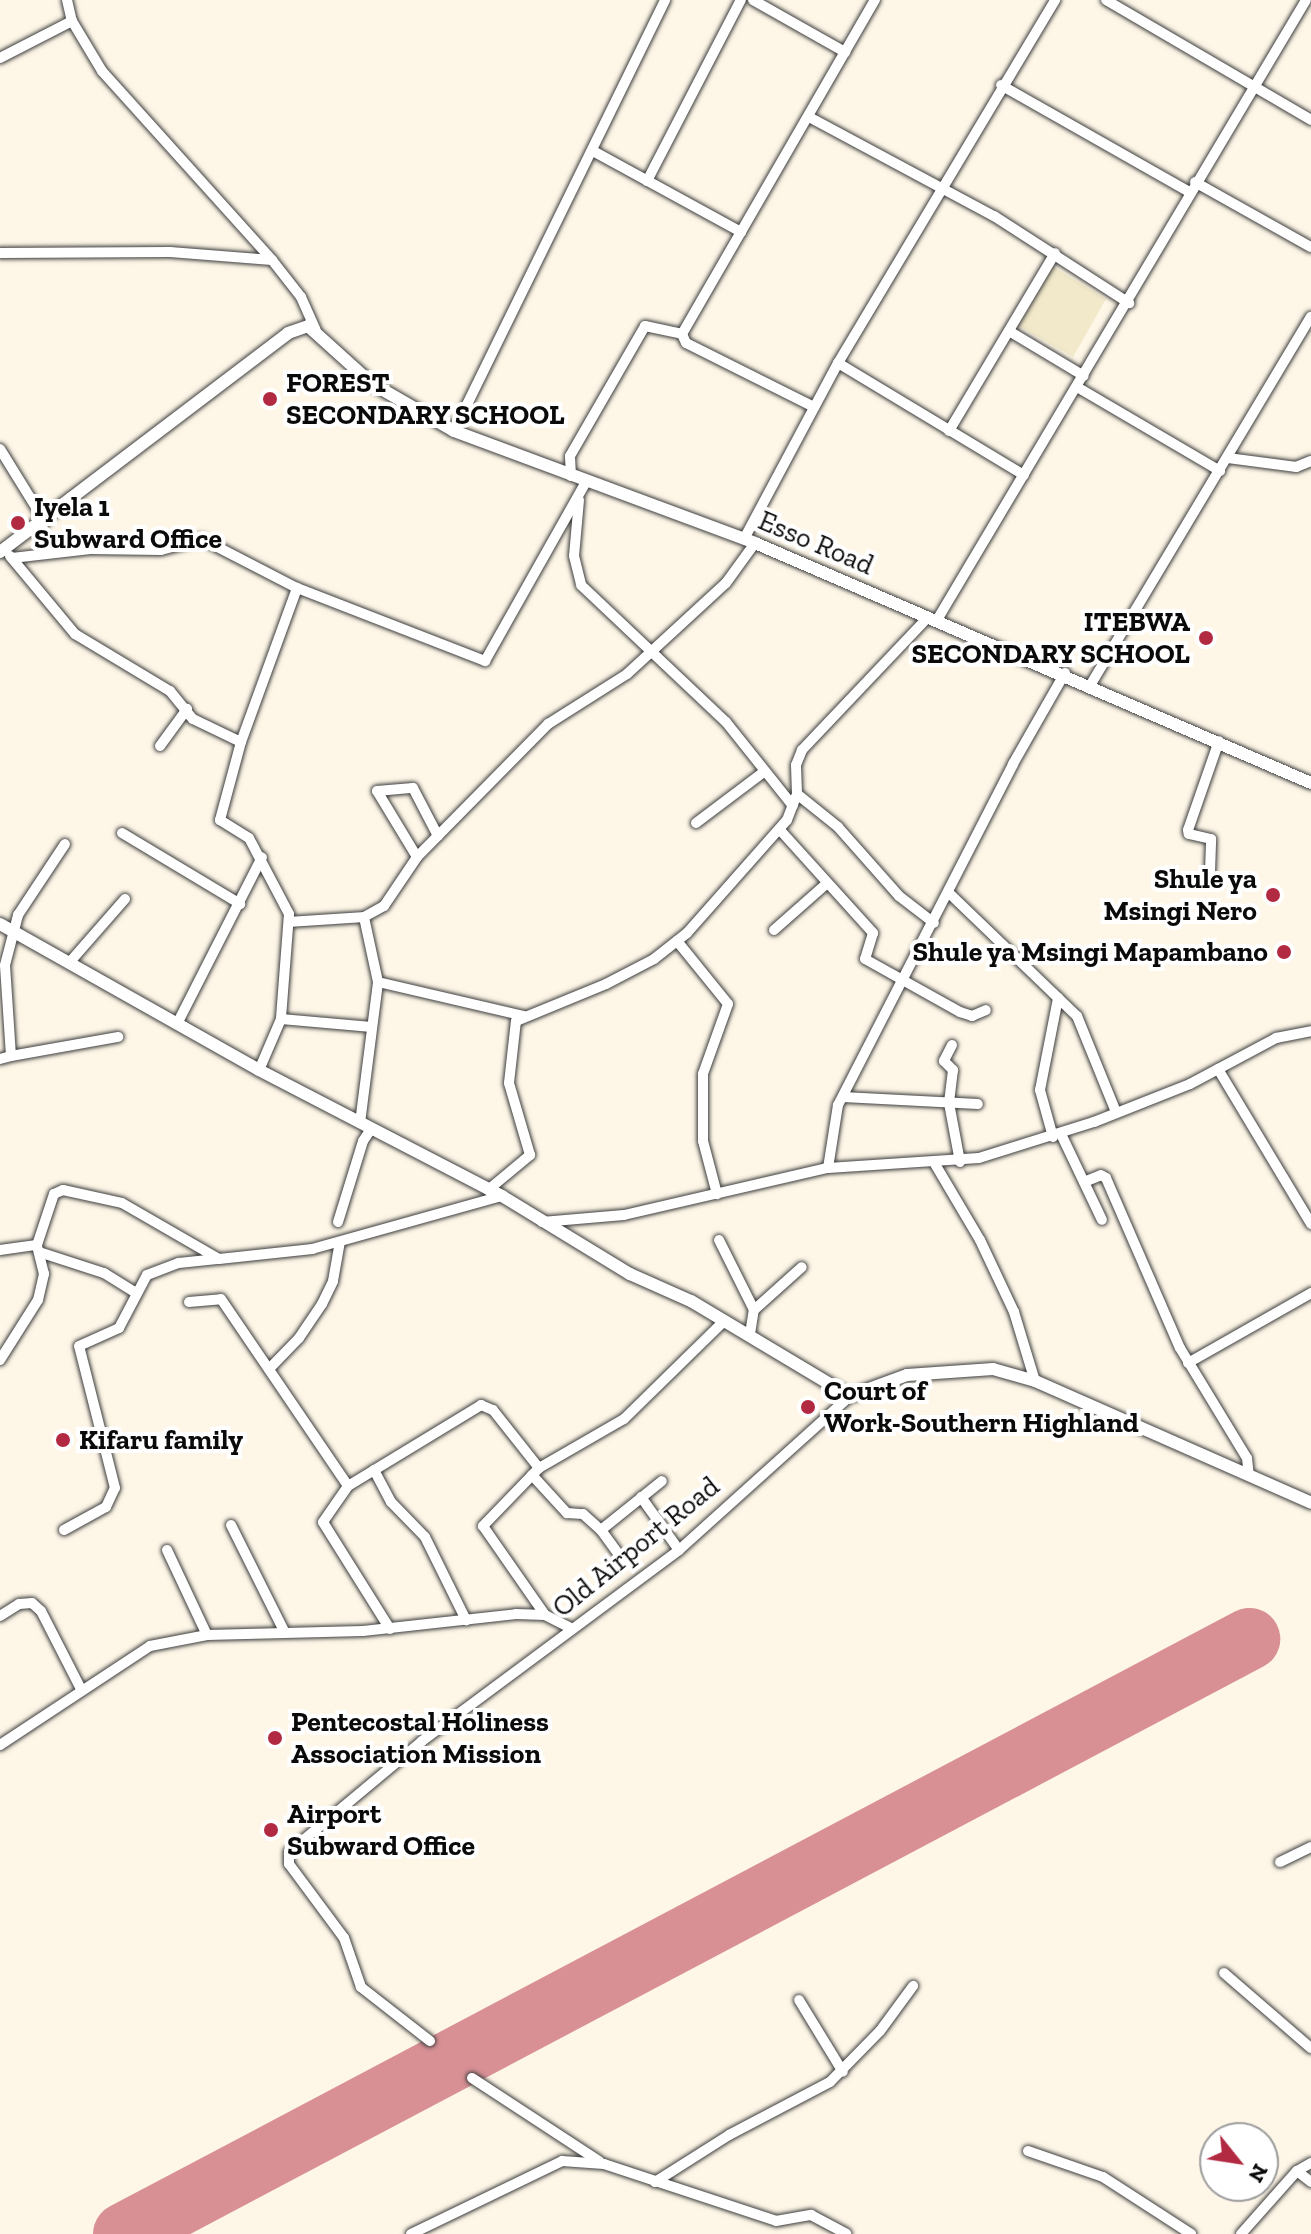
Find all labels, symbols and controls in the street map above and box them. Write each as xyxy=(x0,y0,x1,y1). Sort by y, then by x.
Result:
place label: FOREST SECONDARY SCHOOL xyxy=(286,366,565,432)
marker: FOREST SECONDARY SCHOOL xyxy=(261,390,279,408)
place label: Iyela 1 Subward Office xyxy=(34,490,222,556)
street label: Esso Road xyxy=(753,504,879,582)
marker: Iyela 1 Subward Office xyxy=(9,514,27,532)
place label: ITEBWA SECONDARY SCHOOL xyxy=(911,605,1190,671)
marker: ITEBWA SECONDARY SCHOOL xyxy=(1197,629,1215,647)
place label: Shule ya Msingi Nero xyxy=(1104,862,1257,928)
marker: Shule ya Msingi Nero xyxy=(1264,886,1282,904)
place label: Shule ya Msingi Mapambano xyxy=(912,935,1268,969)
marker: Shule ya Msingi Mapambano xyxy=(1275,943,1293,961)
place label: Court of Work-Southern Highland xyxy=(824,1374,1139,1440)
marker: Court of Work-Southern Highland xyxy=(799,1398,817,1416)
place label: Kifaru family xyxy=(79,1423,243,1457)
marker: Kifaru family xyxy=(54,1431,72,1449)
street label: Old Airport Road xyxy=(546,1469,726,1625)
place label: Pentecostal Holiness Association Mission xyxy=(291,1705,549,1771)
marker: Pentecostal Holiness Association Mission xyxy=(266,1729,284,1747)
place label: Airport Subward Office xyxy=(287,1797,475,1863)
marker: Airport Subward Office xyxy=(262,1821,280,1839)
north arrow xyxy=(1199,2122,1279,2202)
text: N xyxy=(1243,2159,1274,2187)

